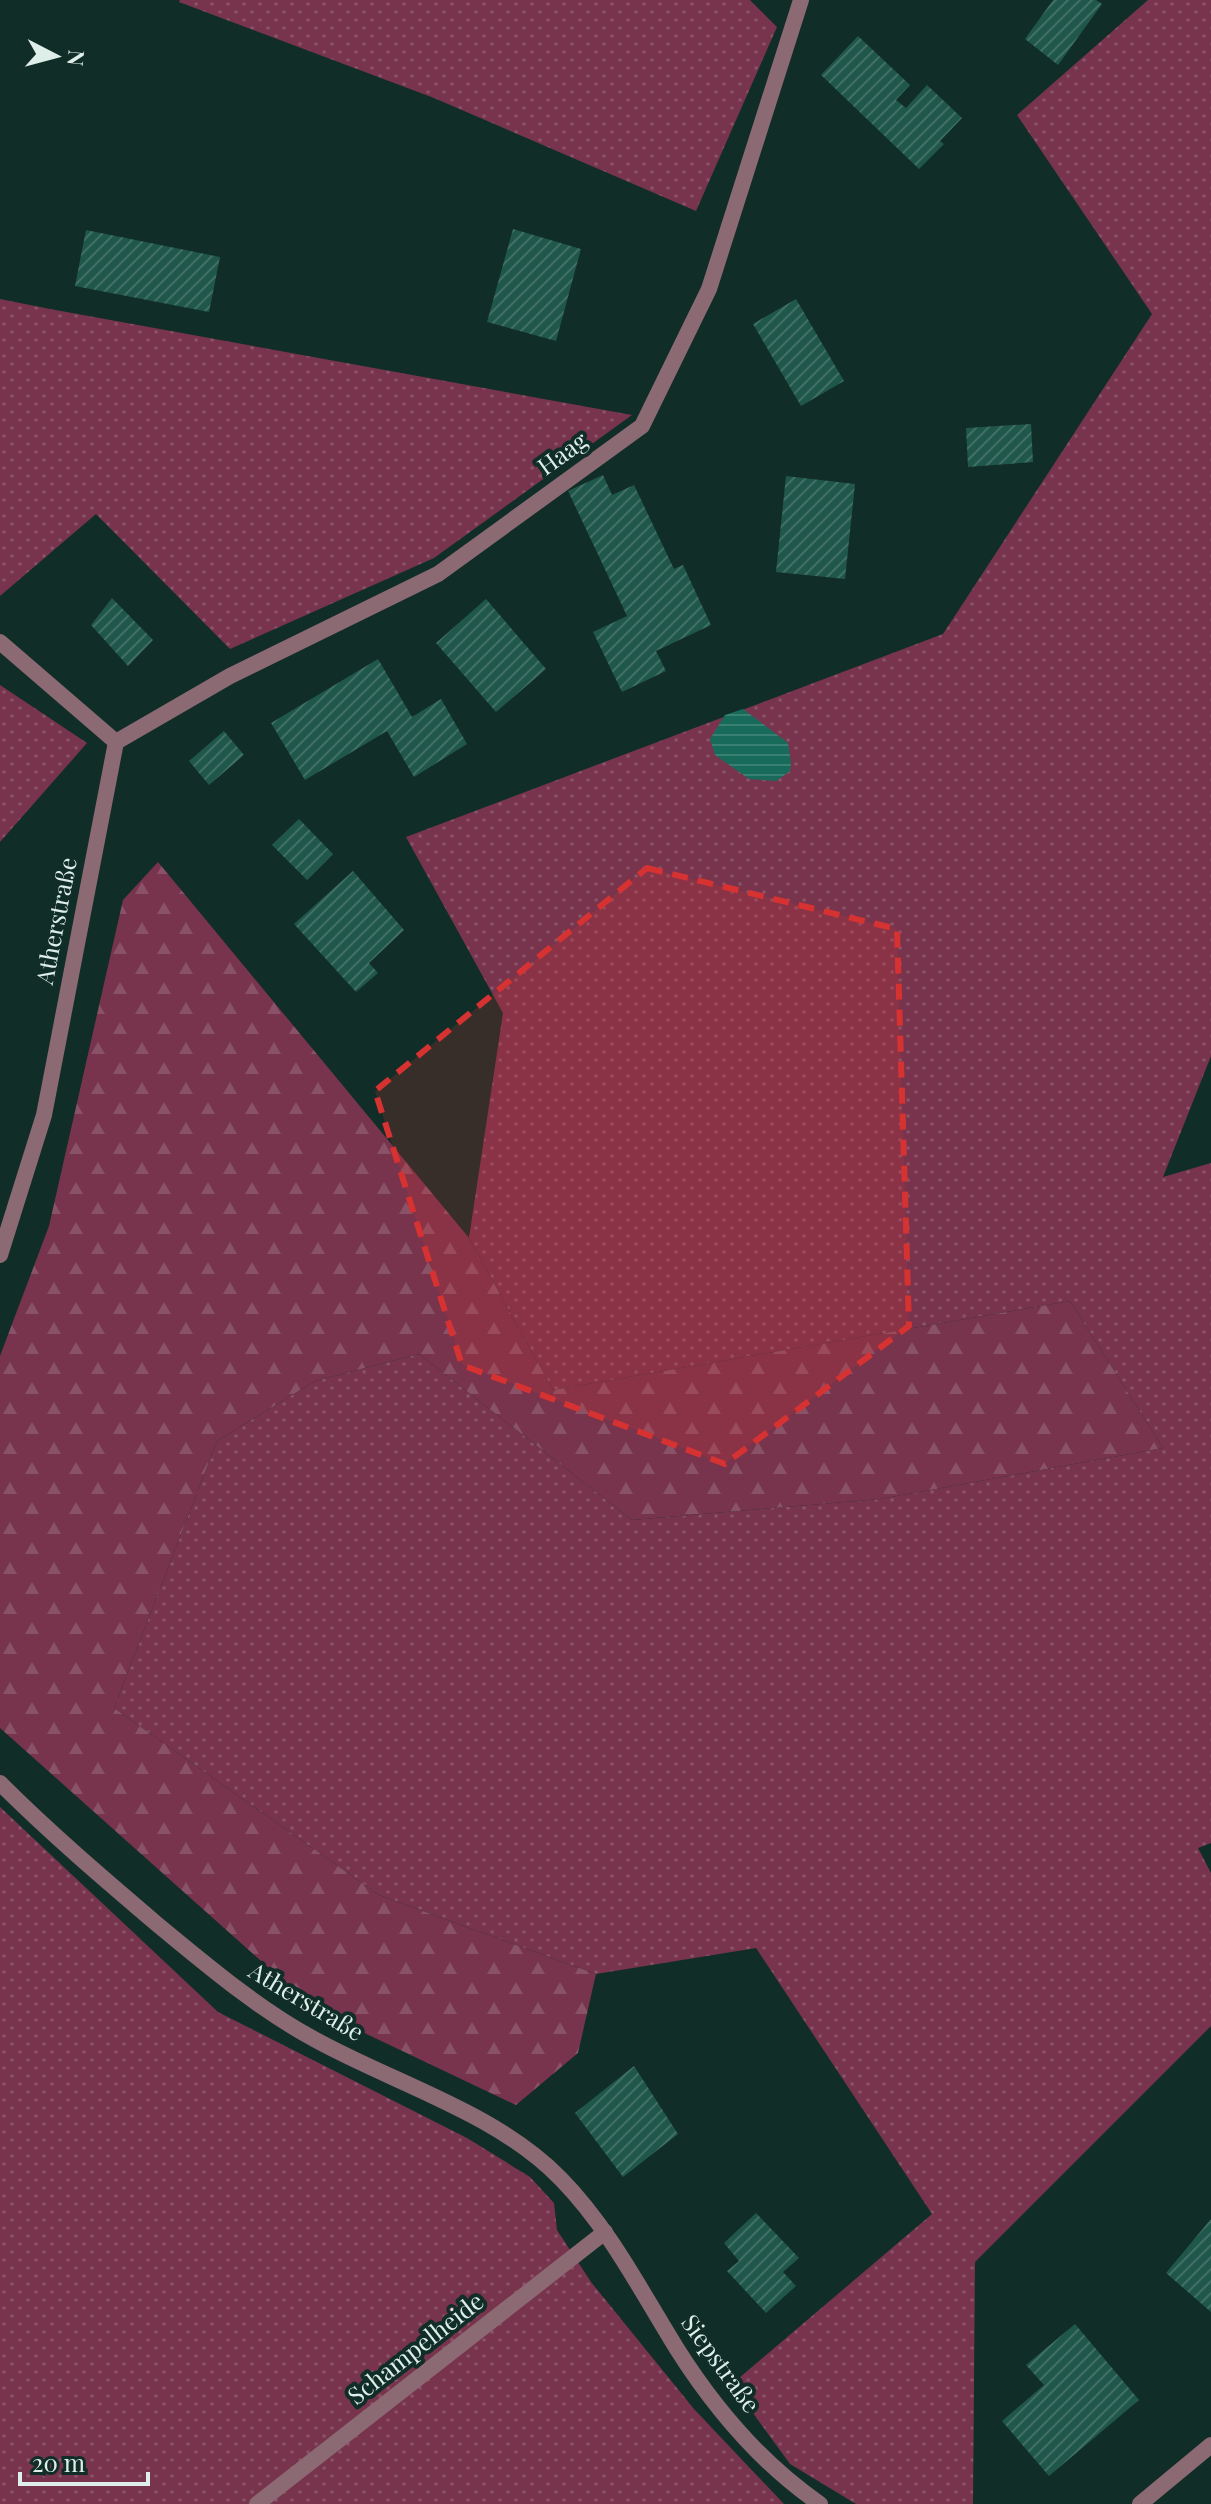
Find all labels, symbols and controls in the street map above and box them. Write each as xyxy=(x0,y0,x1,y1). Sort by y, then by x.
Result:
north arrow xyxy=(16,16,96,96)
text: N xyxy=(61,49,93,68)
street label: Haag xyxy=(530,423,594,481)
street label: Atherstraße xyxy=(27,854,83,988)
street label: Atherstraße xyxy=(243,1953,370,2047)
street label: Schampelheide xyxy=(340,2284,489,2411)
street label: Siepstraße xyxy=(675,2307,768,2418)
scale bar xyxy=(20,2436,148,2486)
text: 20 m xyxy=(32,2446,85,2478)

